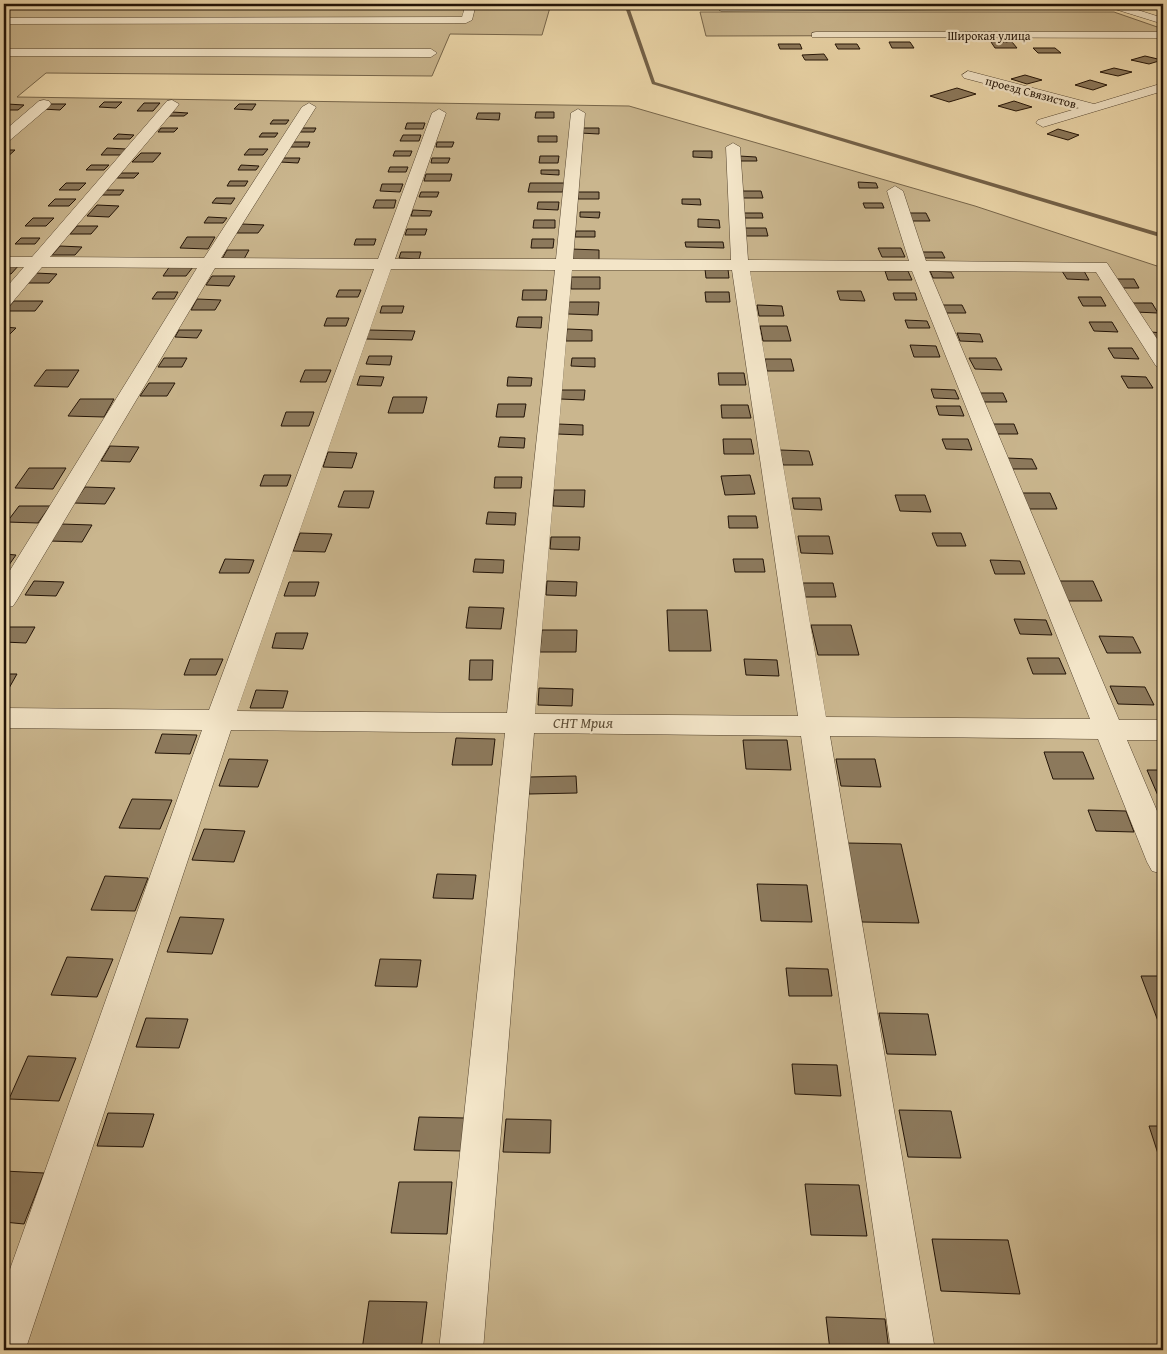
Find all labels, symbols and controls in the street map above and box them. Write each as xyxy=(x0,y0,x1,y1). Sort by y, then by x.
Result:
street label: Широкая улица xyxy=(948,27,1031,44)
street label: проезд Связистов xyxy=(984,72,1078,112)
park label: СНТ Мрия xyxy=(553,712,614,733)

